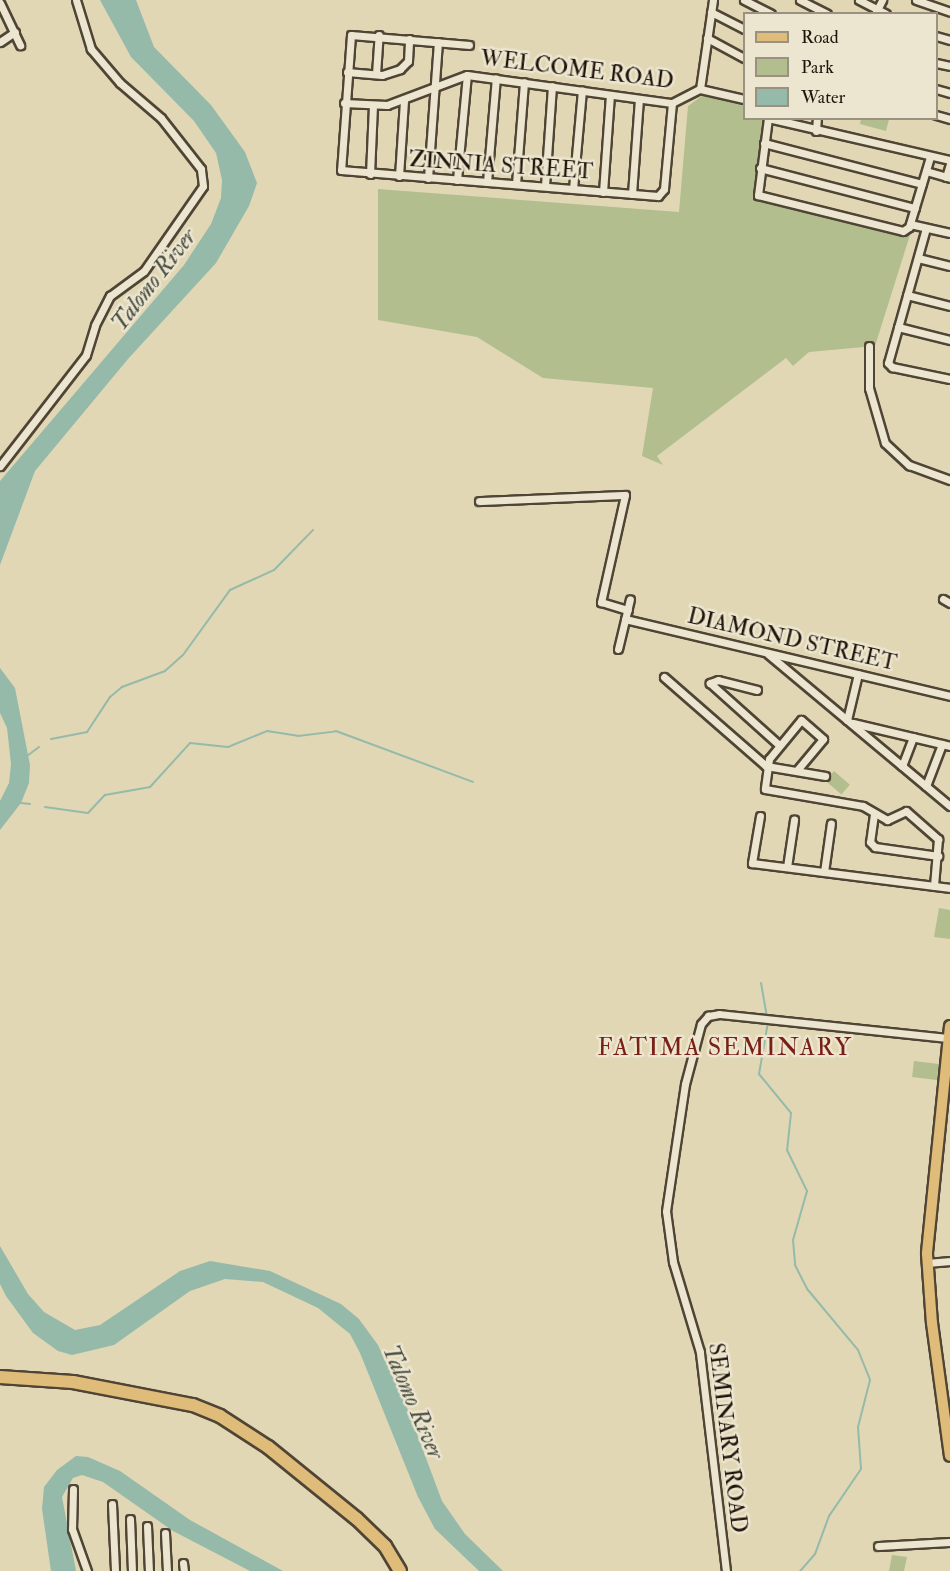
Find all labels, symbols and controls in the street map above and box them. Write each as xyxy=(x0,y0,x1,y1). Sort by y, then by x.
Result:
legend xyxy=(743,12,938,120)
text: Road xyxy=(801,26,839,49)
street label: WELCOME ROAD xyxy=(479,45,675,95)
text: Park xyxy=(801,56,834,79)
text: Water xyxy=(801,86,845,109)
street label: ZINNIA STREET xyxy=(408,146,594,186)
water label: Talomo River xyxy=(105,223,203,337)
street label: DIAMOND STREET xyxy=(685,603,899,677)
district label: FATIMA SEMINARY xyxy=(597,1034,853,1062)
water label: Talomo River xyxy=(376,1340,450,1464)
street label: SEMINARY ROAD xyxy=(702,1341,752,1535)

